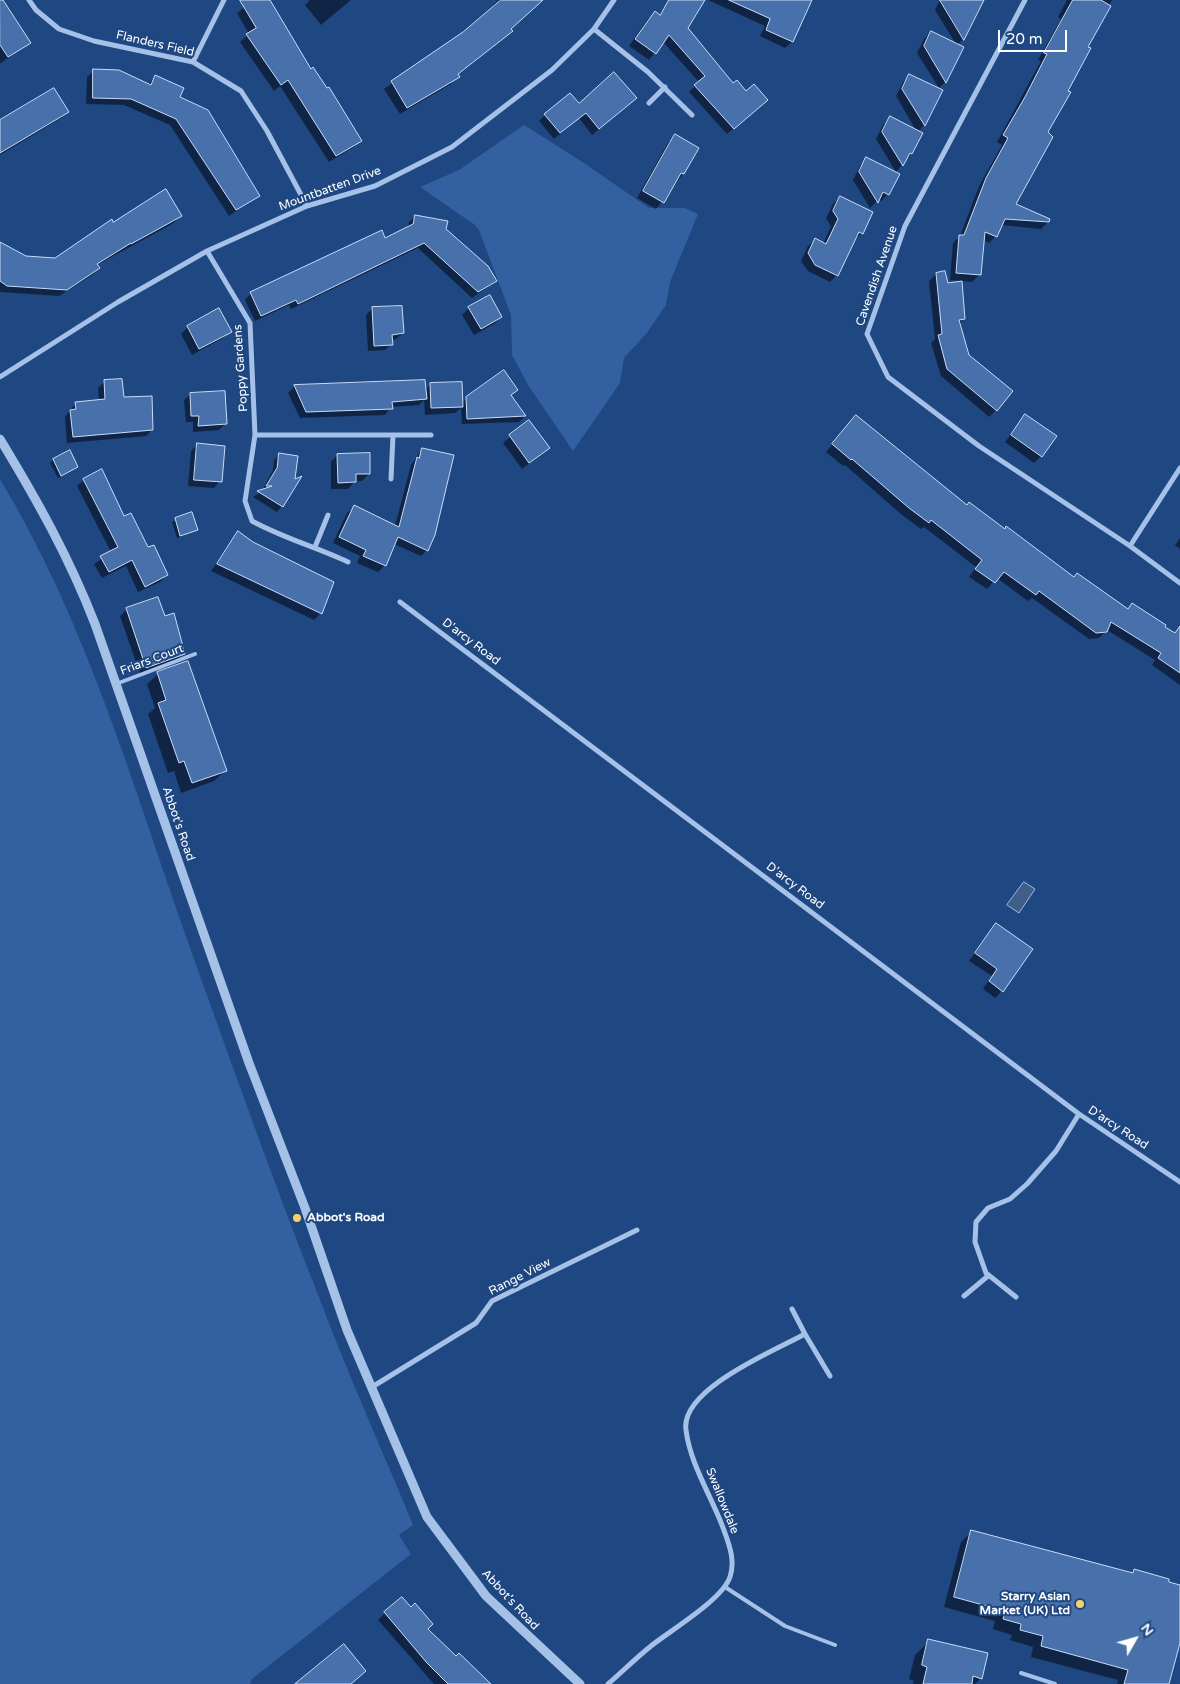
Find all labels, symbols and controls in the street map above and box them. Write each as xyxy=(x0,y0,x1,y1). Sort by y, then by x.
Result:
scale bar xyxy=(1000,20,1069,52)
street label: Flanders Field xyxy=(115,28,195,60)
text: 20 m xyxy=(1006,30,1043,48)
street label: Mountbatten Drive xyxy=(277,164,383,214)
street label: Cavendish Avenue xyxy=(853,224,901,328)
street label: Poppy Gardens xyxy=(231,324,251,412)
street label: D'arcy Road xyxy=(439,616,503,668)
street label: Friars Court xyxy=(118,641,186,679)
street label: Abbot's Road xyxy=(159,785,197,863)
street label: D'arcy Road xyxy=(763,860,827,912)
street label: D'arcy Road xyxy=(1085,1103,1151,1153)
place label: Abbot's Road xyxy=(307,1211,385,1225)
marker: Abbot's Road xyxy=(291,1212,303,1224)
street label: Range View xyxy=(487,1255,553,1299)
street label: Swallowdale xyxy=(702,1466,742,1536)
street label: Abbot's Road xyxy=(478,1567,542,1633)
place label: Starry Asian Market (UK) Ltd xyxy=(980,1590,1070,1618)
marker: Starry Asian Market (UK) Ltd xyxy=(1074,1598,1086,1610)
north arrow xyxy=(1110,1614,1160,1664)
text: N xyxy=(1137,1620,1157,1639)

